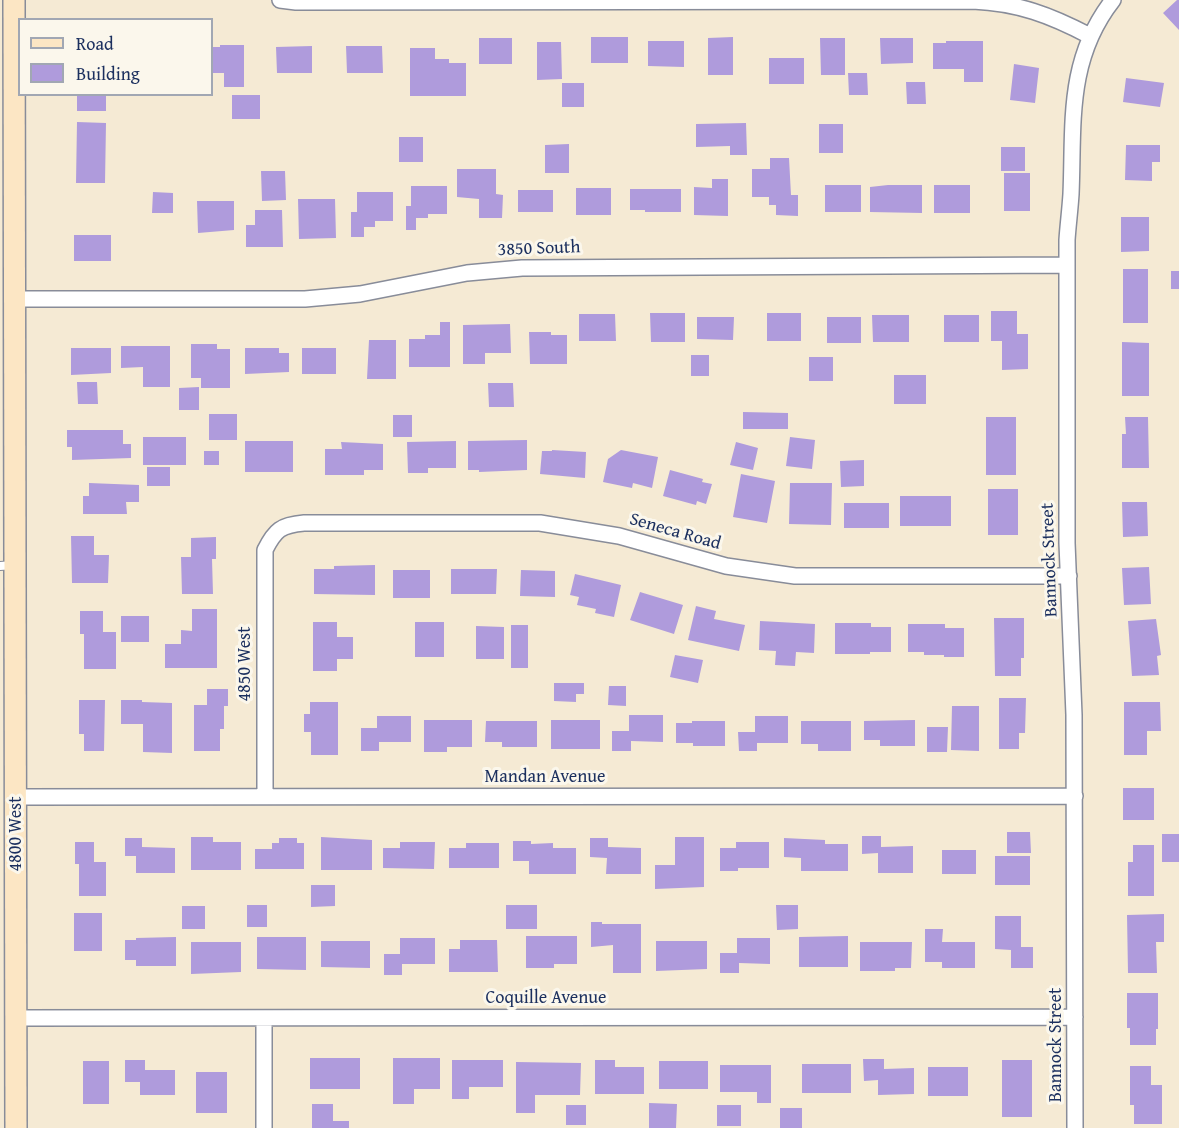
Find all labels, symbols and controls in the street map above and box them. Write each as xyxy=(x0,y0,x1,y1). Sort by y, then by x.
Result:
legend xyxy=(18,18,213,96)
text: Road xyxy=(76,30,114,57)
text: Building xyxy=(76,60,140,87)
street label: 3850 South xyxy=(497,237,581,261)
street label: Bannock Street xyxy=(1037,502,1063,618)
street label: Seneca Road xyxy=(627,509,723,555)
street label: 4850 West xyxy=(234,626,256,702)
street label: Mandan Avenue xyxy=(485,766,605,788)
street label: 4800 West xyxy=(5,796,27,872)
street label: Coquille Avenue xyxy=(485,987,607,1009)
street label: Bannock Street xyxy=(1045,988,1067,1102)

